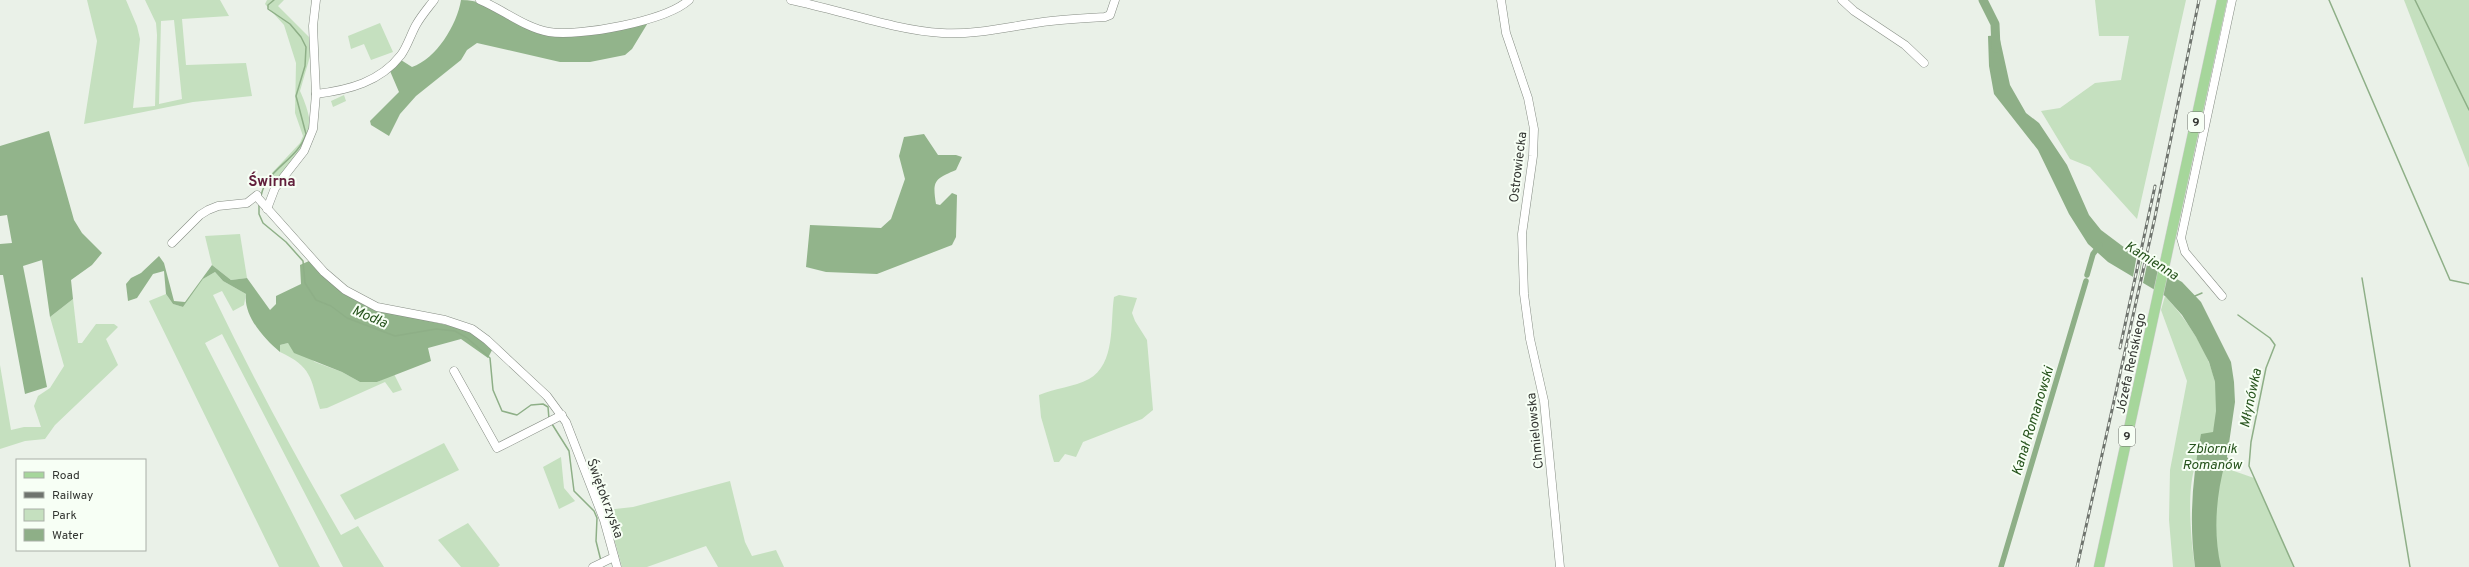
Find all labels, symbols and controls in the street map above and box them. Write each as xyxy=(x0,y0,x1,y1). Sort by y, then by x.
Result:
road number: 9 xyxy=(2188,112,2204,132)
street label: Ostrowiecka xyxy=(1507,131,1531,204)
district label: Świrna xyxy=(248,171,296,192)
water label: Kamienna xyxy=(2121,238,2182,285)
water label: Modła xyxy=(349,302,390,333)
street label: Józefa Reńskiego xyxy=(2113,312,2150,415)
water label: Kanał Romanowski xyxy=(2009,363,2059,478)
water label: Młynówka xyxy=(2237,366,2266,429)
street label: Chmielowska xyxy=(1524,392,1548,470)
road number: 9 xyxy=(2119,426,2135,446)
water label: Zbiornik Romanów xyxy=(2182,441,2243,474)
street label: Świętokrzyska xyxy=(582,456,628,541)
legend xyxy=(16,459,146,551)
text: Road xyxy=(52,468,80,484)
text: Railway xyxy=(52,488,93,504)
text: Park xyxy=(52,508,77,524)
text: Water xyxy=(52,528,84,544)

